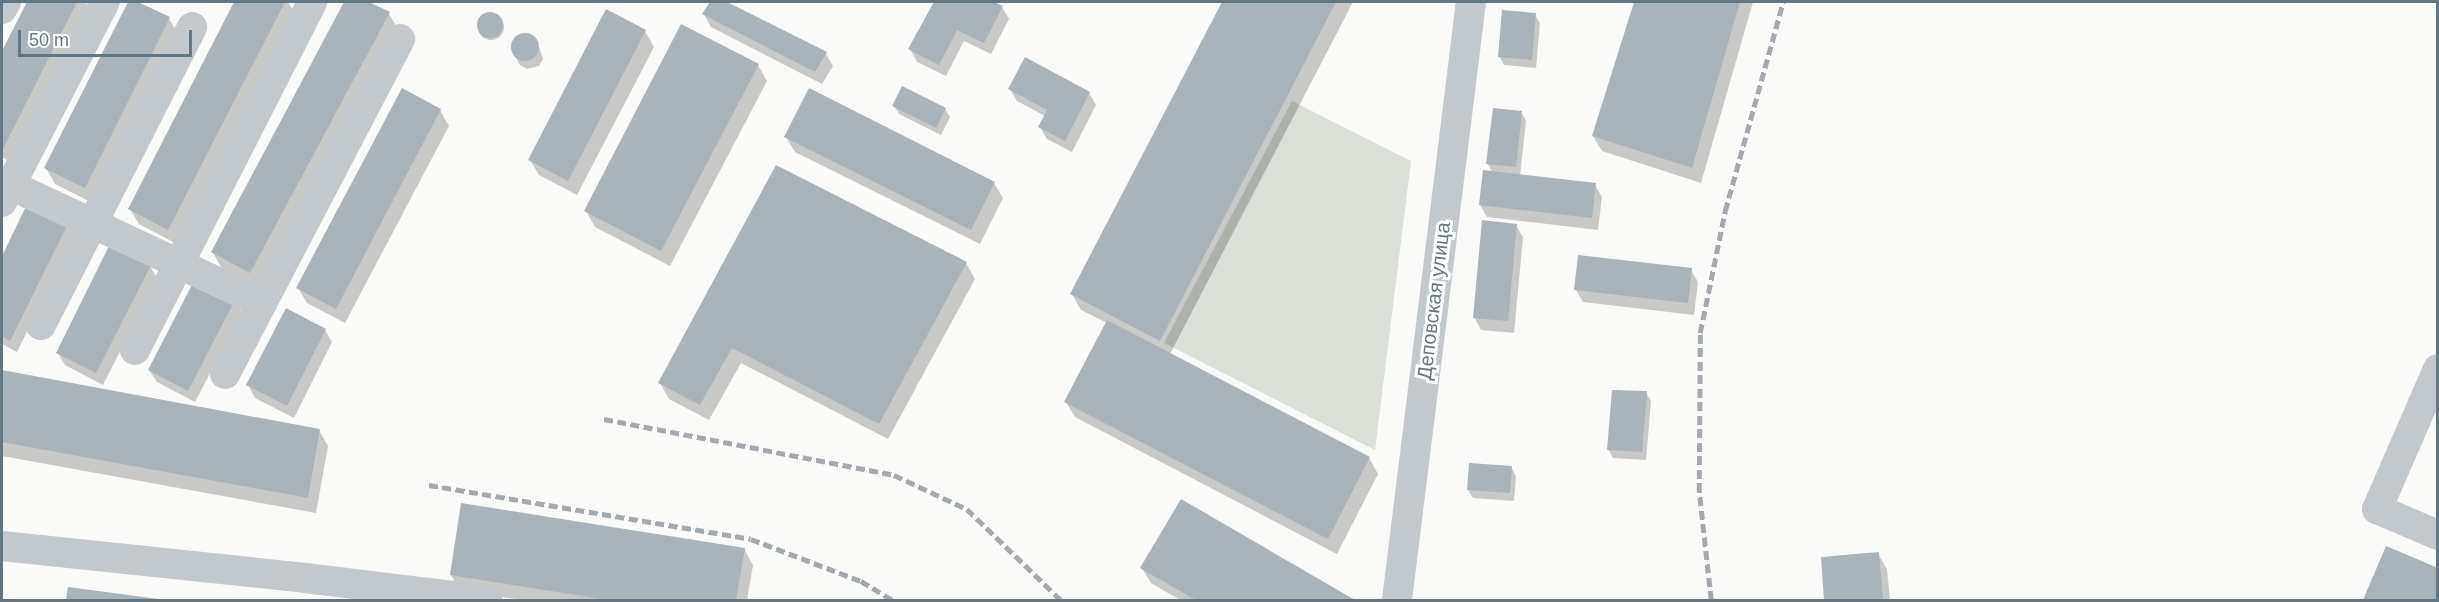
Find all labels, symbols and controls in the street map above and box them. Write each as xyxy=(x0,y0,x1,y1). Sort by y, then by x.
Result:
scale bar xyxy=(21,18,195,56)
text: 50 m xyxy=(29,30,69,50)
street label: Деповская улица xyxy=(1412,221,1456,381)

